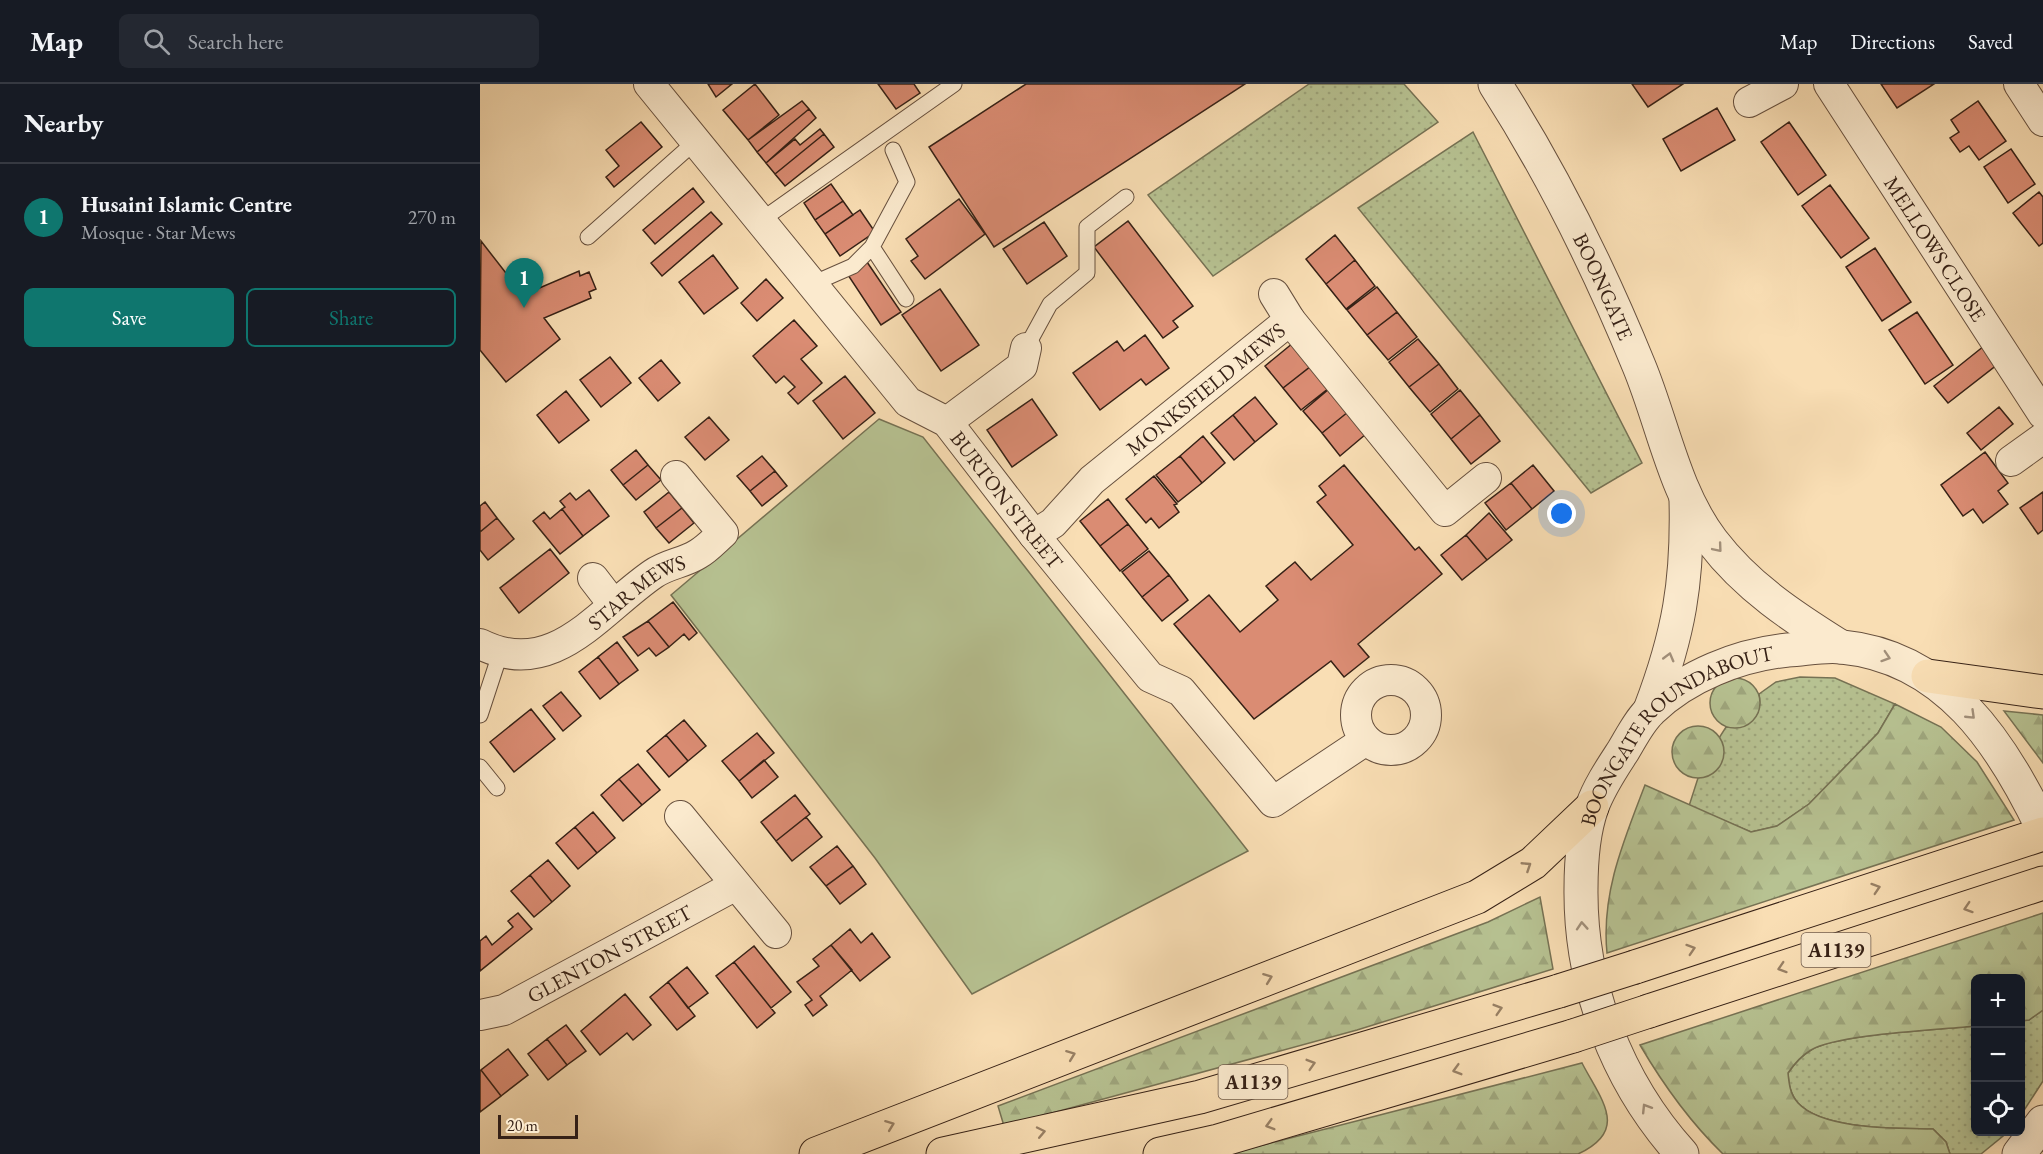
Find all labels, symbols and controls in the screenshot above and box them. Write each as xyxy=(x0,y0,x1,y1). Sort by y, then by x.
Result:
search box xyxy=(119,14,539,68)
text: Map xyxy=(30,23,83,59)
icon: search xyxy=(140,25,173,58)
text: Search here xyxy=(188,27,283,56)
text: Map xyxy=(1780,28,1817,55)
text: Directions xyxy=(1850,28,1935,55)
text: Saved xyxy=(1968,28,2013,55)
text: Nearby xyxy=(24,106,104,140)
street label: MELLOWS CLOSE xyxy=(1879,171,1993,326)
text: Husaini Islamic Centre xyxy=(81,190,292,219)
text: 1 xyxy=(38,204,49,230)
text: 270 m xyxy=(408,204,456,230)
text: Mosque · Star Mews xyxy=(81,219,236,245)
street label: BOONGATE xyxy=(1568,228,1640,344)
pin: 1 xyxy=(504,258,543,308)
button: Save xyxy=(24,288,234,347)
button: Share xyxy=(246,288,456,347)
street label: MONKSFIELD MEWS xyxy=(1120,316,1290,461)
street label: BURTON STREET xyxy=(945,425,1070,575)
your location xyxy=(1547,499,1576,528)
one-way arrow xyxy=(1711,541,1722,552)
street label: STAR MEWS xyxy=(582,548,689,636)
street label: BOONGATE ROUNDABOUT xyxy=(1574,639,1776,829)
one-way arrow xyxy=(1880,650,1891,662)
one-way arrow xyxy=(1661,652,1674,662)
one-way arrow xyxy=(1964,708,1975,719)
one-way arrow xyxy=(1521,862,1531,874)
one-way arrow xyxy=(1870,883,1881,896)
street label: GLENTON STREET xyxy=(522,898,697,1009)
one-way arrow xyxy=(1963,901,1974,913)
one-way arrow xyxy=(1575,921,1588,930)
road number: A1139 xyxy=(1802,933,1870,967)
one-way arrow xyxy=(1685,944,1696,956)
one-way arrow xyxy=(1777,961,1788,973)
one-way arrow xyxy=(1262,973,1273,985)
map controls xyxy=(1971,974,2025,1136)
button: + xyxy=(1971,974,2025,1028)
one-way arrow xyxy=(1492,1004,1503,1016)
button: − xyxy=(1971,1028,2025,1082)
one-way arrow xyxy=(1066,1049,1076,1062)
one-way arrow xyxy=(1305,1059,1316,1071)
one-way arrow xyxy=(1452,1063,1463,1075)
road number: A1139 xyxy=(1218,1065,1288,1099)
button: locate xyxy=(1971,1082,2025,1136)
one-way arrow xyxy=(1641,1104,1653,1114)
scale bar xyxy=(498,1112,578,1140)
text: 20 m xyxy=(507,1115,538,1136)
one-way arrow xyxy=(1265,1118,1276,1130)
one-way arrow xyxy=(883,1120,894,1132)
one-way arrow xyxy=(1035,1127,1045,1140)

